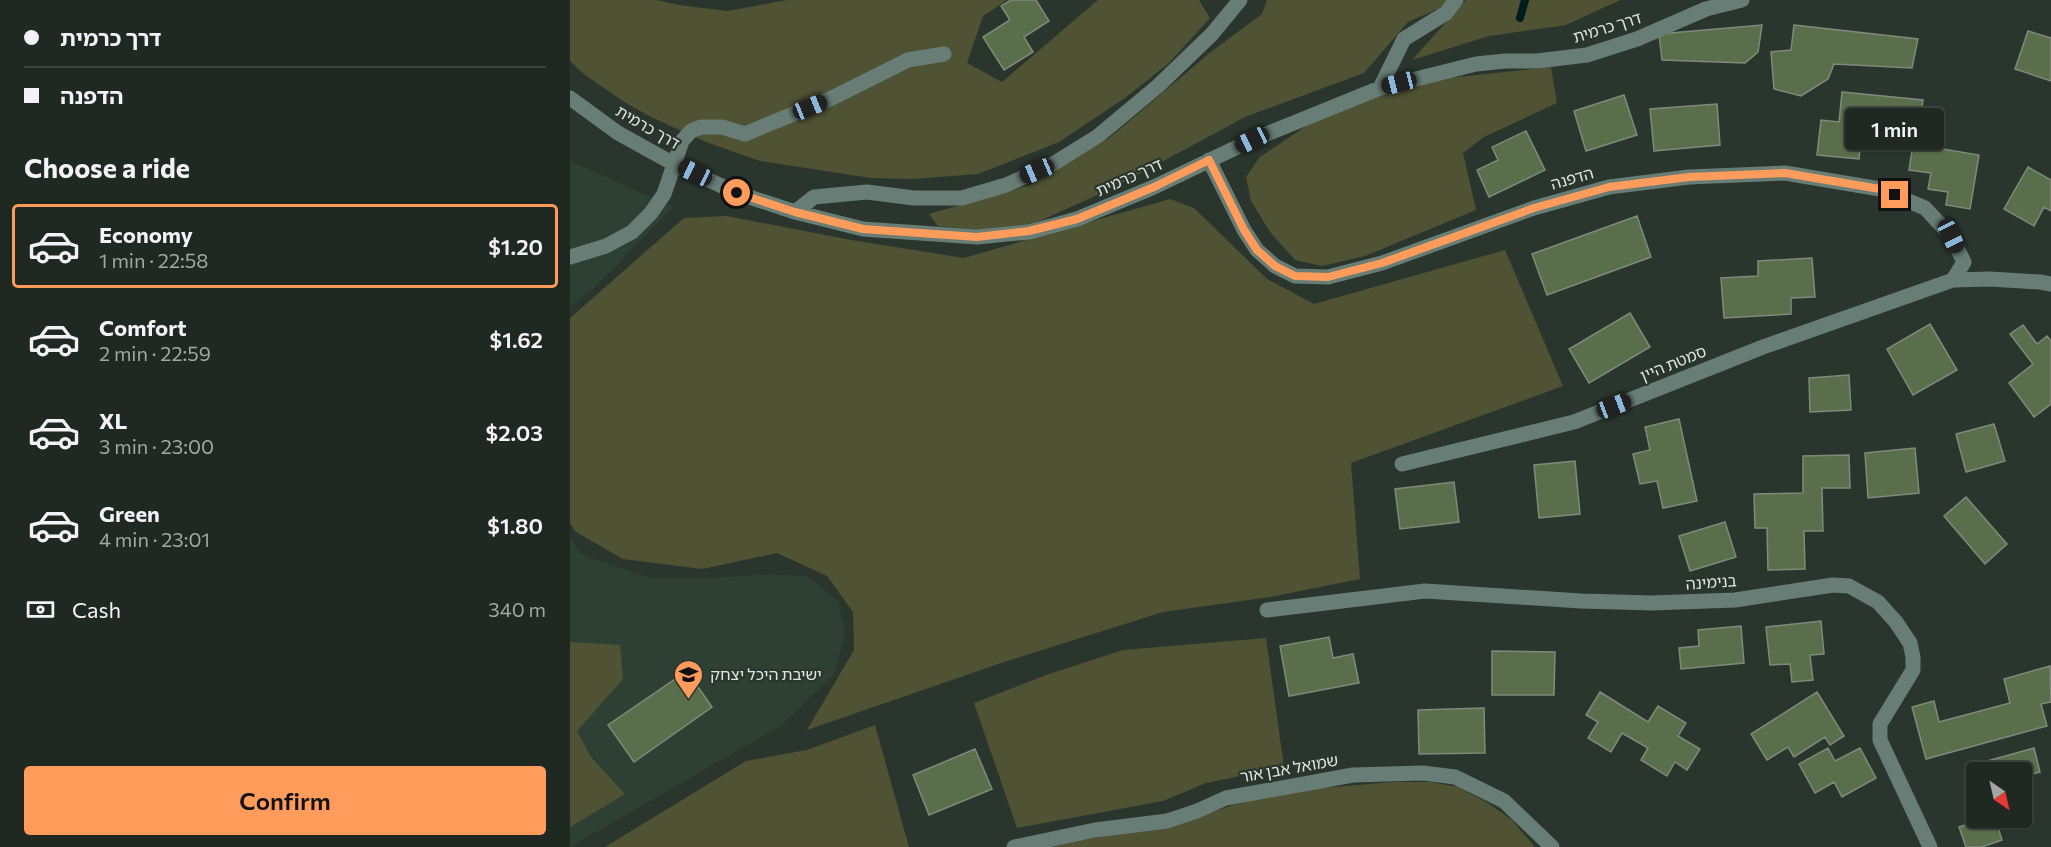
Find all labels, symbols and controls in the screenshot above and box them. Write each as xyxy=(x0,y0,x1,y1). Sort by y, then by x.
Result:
street label: דרך כרמית xyxy=(1570,7,1644,46)
text: דרך כרמית xyxy=(60,24,161,51)
car xyxy=(1379,70,1419,96)
text: הדפנה xyxy=(60,82,124,109)
car xyxy=(790,92,830,122)
street label: דרך כרמית xyxy=(613,101,684,153)
callout: 1 min xyxy=(1846,108,1944,150)
text: 1 min xyxy=(1871,117,1918,141)
car xyxy=(1232,124,1272,156)
text: Choose a ride xyxy=(24,151,190,184)
street label: דרך כרמית xyxy=(1093,153,1165,200)
car xyxy=(1017,156,1057,186)
car xyxy=(675,157,715,189)
street label: הדפנה xyxy=(1548,162,1596,193)
route start xyxy=(723,179,750,206)
route end xyxy=(1881,181,1908,208)
car xyxy=(1935,216,1967,256)
icon: car xyxy=(27,219,81,273)
text: Economy xyxy=(99,221,193,248)
text: $1.20 xyxy=(488,233,543,260)
text: 1 min · 22:58 xyxy=(99,248,208,272)
icon: car xyxy=(27,312,81,366)
text: Comfort xyxy=(99,314,187,341)
text: $1.62 xyxy=(490,326,543,353)
text: 2 min · 22:59 xyxy=(99,341,211,365)
street label: סמטת היין xyxy=(1637,341,1709,384)
car xyxy=(1594,391,1634,421)
icon: car xyxy=(27,405,81,459)
text: XL xyxy=(99,407,127,434)
text: $2.03 xyxy=(486,419,543,446)
text: 3 min · 23:00 xyxy=(99,434,214,458)
icon: car xyxy=(27,498,81,552)
text: Green xyxy=(99,500,160,527)
text: $1.80 xyxy=(487,512,543,539)
text: 4 min · 23:01 xyxy=(99,527,210,551)
street label: בנימינה xyxy=(1685,570,1737,593)
icon: cash xyxy=(24,593,57,626)
text: Cash xyxy=(72,596,121,623)
text: 340 m xyxy=(488,597,546,621)
school or university icon: ישיבת היכל יצחק xyxy=(673,658,705,700)
place label: ישיבת היכל יצחק xyxy=(710,664,822,683)
street label: שמואל אבן אור xyxy=(1238,750,1339,785)
north arrow xyxy=(1966,762,2032,828)
map controls xyxy=(1966,762,2032,828)
button: Confirm xyxy=(24,766,546,835)

